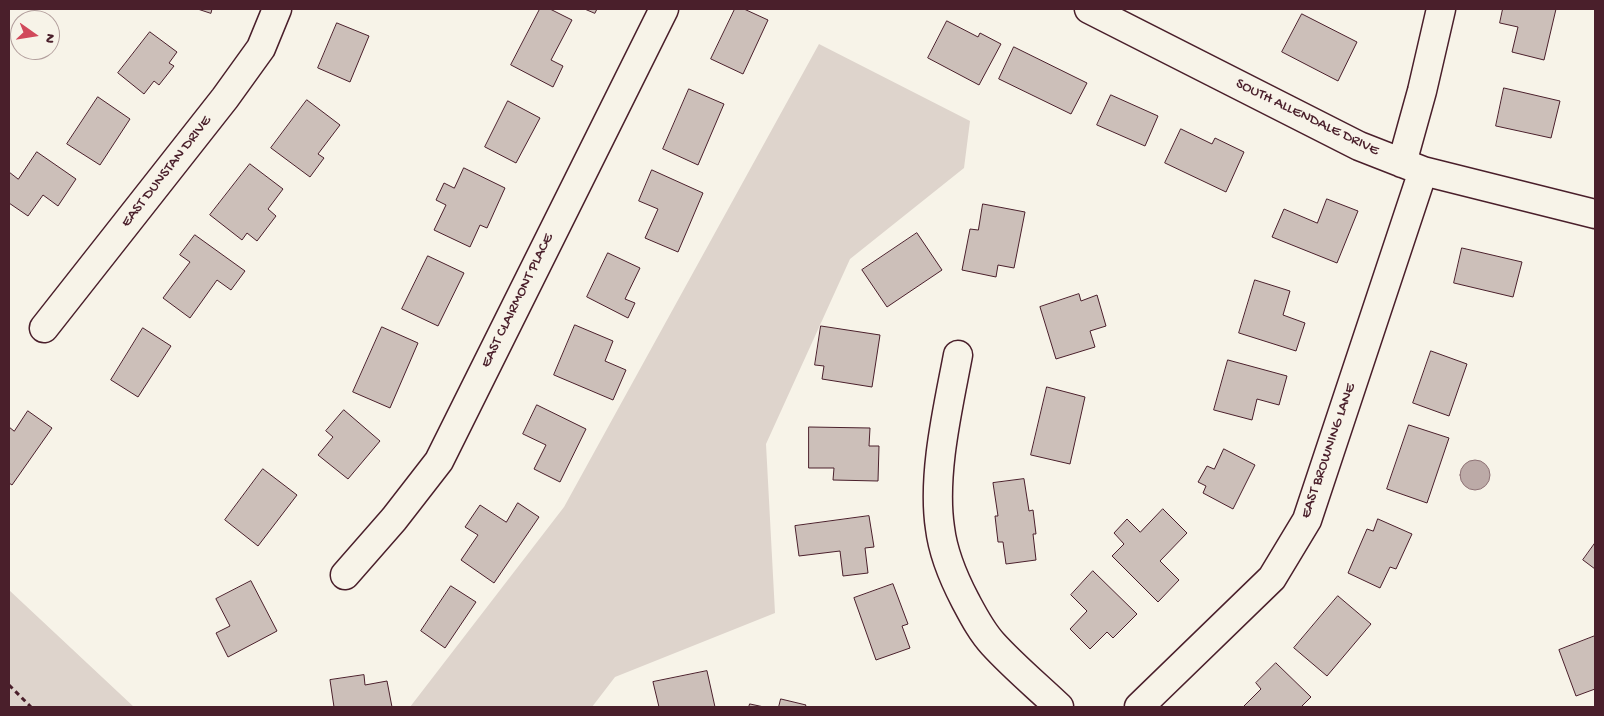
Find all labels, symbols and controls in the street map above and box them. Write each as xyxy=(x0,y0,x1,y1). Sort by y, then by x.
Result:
north arrow xyxy=(10,10,60,60)
text: N xyxy=(40,32,58,45)
street label: SOUTH ALLENDALE DRIVE xyxy=(1232,75,1382,161)
street label: EAST DUNSTAN DRIVE xyxy=(118,113,216,231)
street label: EAST CLAIRMONT PLACE xyxy=(478,231,558,371)
street label: EAST BROWNING LANE xyxy=(1297,381,1361,521)

